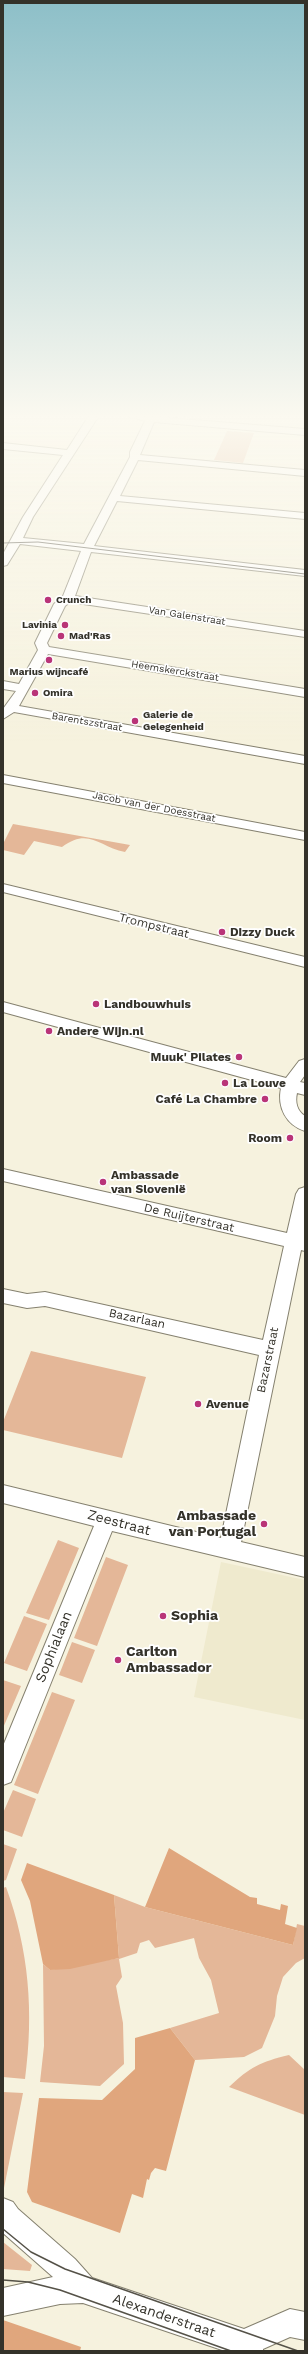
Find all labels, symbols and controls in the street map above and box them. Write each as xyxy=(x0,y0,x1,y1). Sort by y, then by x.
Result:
place label: Crunch xyxy=(56,594,91,606)
marker: Crunch xyxy=(43,595,53,605)
street label: Van Galenstraat xyxy=(148,604,226,628)
place label: Lavinia xyxy=(22,619,57,631)
marker: Lavinia xyxy=(60,620,70,630)
place label: Mad'Ras xyxy=(69,630,111,642)
marker: Mad'Ras xyxy=(56,631,66,641)
marker: Marius wijncafé xyxy=(44,655,54,665)
street label: Heemskerckstraat xyxy=(130,658,220,684)
place label: Marius wijncafé xyxy=(10,666,88,678)
place label: Omira xyxy=(43,687,73,699)
marker: Omira xyxy=(30,688,40,698)
place label: Galerie de Gelegenheid xyxy=(143,709,204,732)
street label: Barentszstraat xyxy=(51,710,123,734)
marker: Galerie de Gelegenheid xyxy=(130,716,140,726)
street label: Jacob van der Doesstraat xyxy=(91,789,217,825)
street label: Trompstraat xyxy=(117,910,191,942)
place label: Dizzy Duck xyxy=(230,925,295,939)
marker: Dizzy Duck xyxy=(217,927,227,937)
place label: Landbouwhuis xyxy=(104,997,191,1011)
marker: Landbouwhuis xyxy=(91,999,101,1009)
place label: Andere Wijn.nl xyxy=(57,1024,144,1038)
marker: Andere Wijn.nl xyxy=(44,1026,54,1036)
place label: Muuk' Pilates xyxy=(151,1050,231,1064)
marker: Muuk' Pilates xyxy=(234,1052,244,1062)
place label: La Louve xyxy=(233,1076,286,1090)
marker: La Louve xyxy=(220,1078,230,1088)
place label: Café La Chambre xyxy=(156,1092,257,1106)
marker: Café La Chambre xyxy=(260,1094,270,1104)
place label: Room xyxy=(248,1131,282,1145)
marker: Room xyxy=(285,1133,295,1143)
place label: Ambassade van Slovenië xyxy=(111,1168,186,1196)
marker: Ambassade van Slovenië xyxy=(98,1177,108,1187)
street label: De Ruijterstraat xyxy=(142,1201,236,1235)
street label: Bazarlaan xyxy=(107,1306,167,1332)
street label: Bazarstraat xyxy=(254,1326,282,1394)
place label: Avenue xyxy=(206,1397,249,1411)
marker: Avenue xyxy=(193,1399,203,1409)
street label: Zeestraat xyxy=(86,1506,152,1540)
place label: Ambassade van Portugal xyxy=(169,1508,256,1540)
marker: Ambassade van Portugal xyxy=(259,1519,269,1529)
place label: Sophia xyxy=(171,1608,218,1624)
street label: Sophialaan xyxy=(32,1609,76,1685)
marker: Sophia xyxy=(158,1611,168,1621)
place label: Carlton Ambassador xyxy=(126,1644,212,1676)
marker: Carlton Ambassador xyxy=(113,1655,123,1665)
street label: Alexanderstraat xyxy=(110,2291,218,2341)

